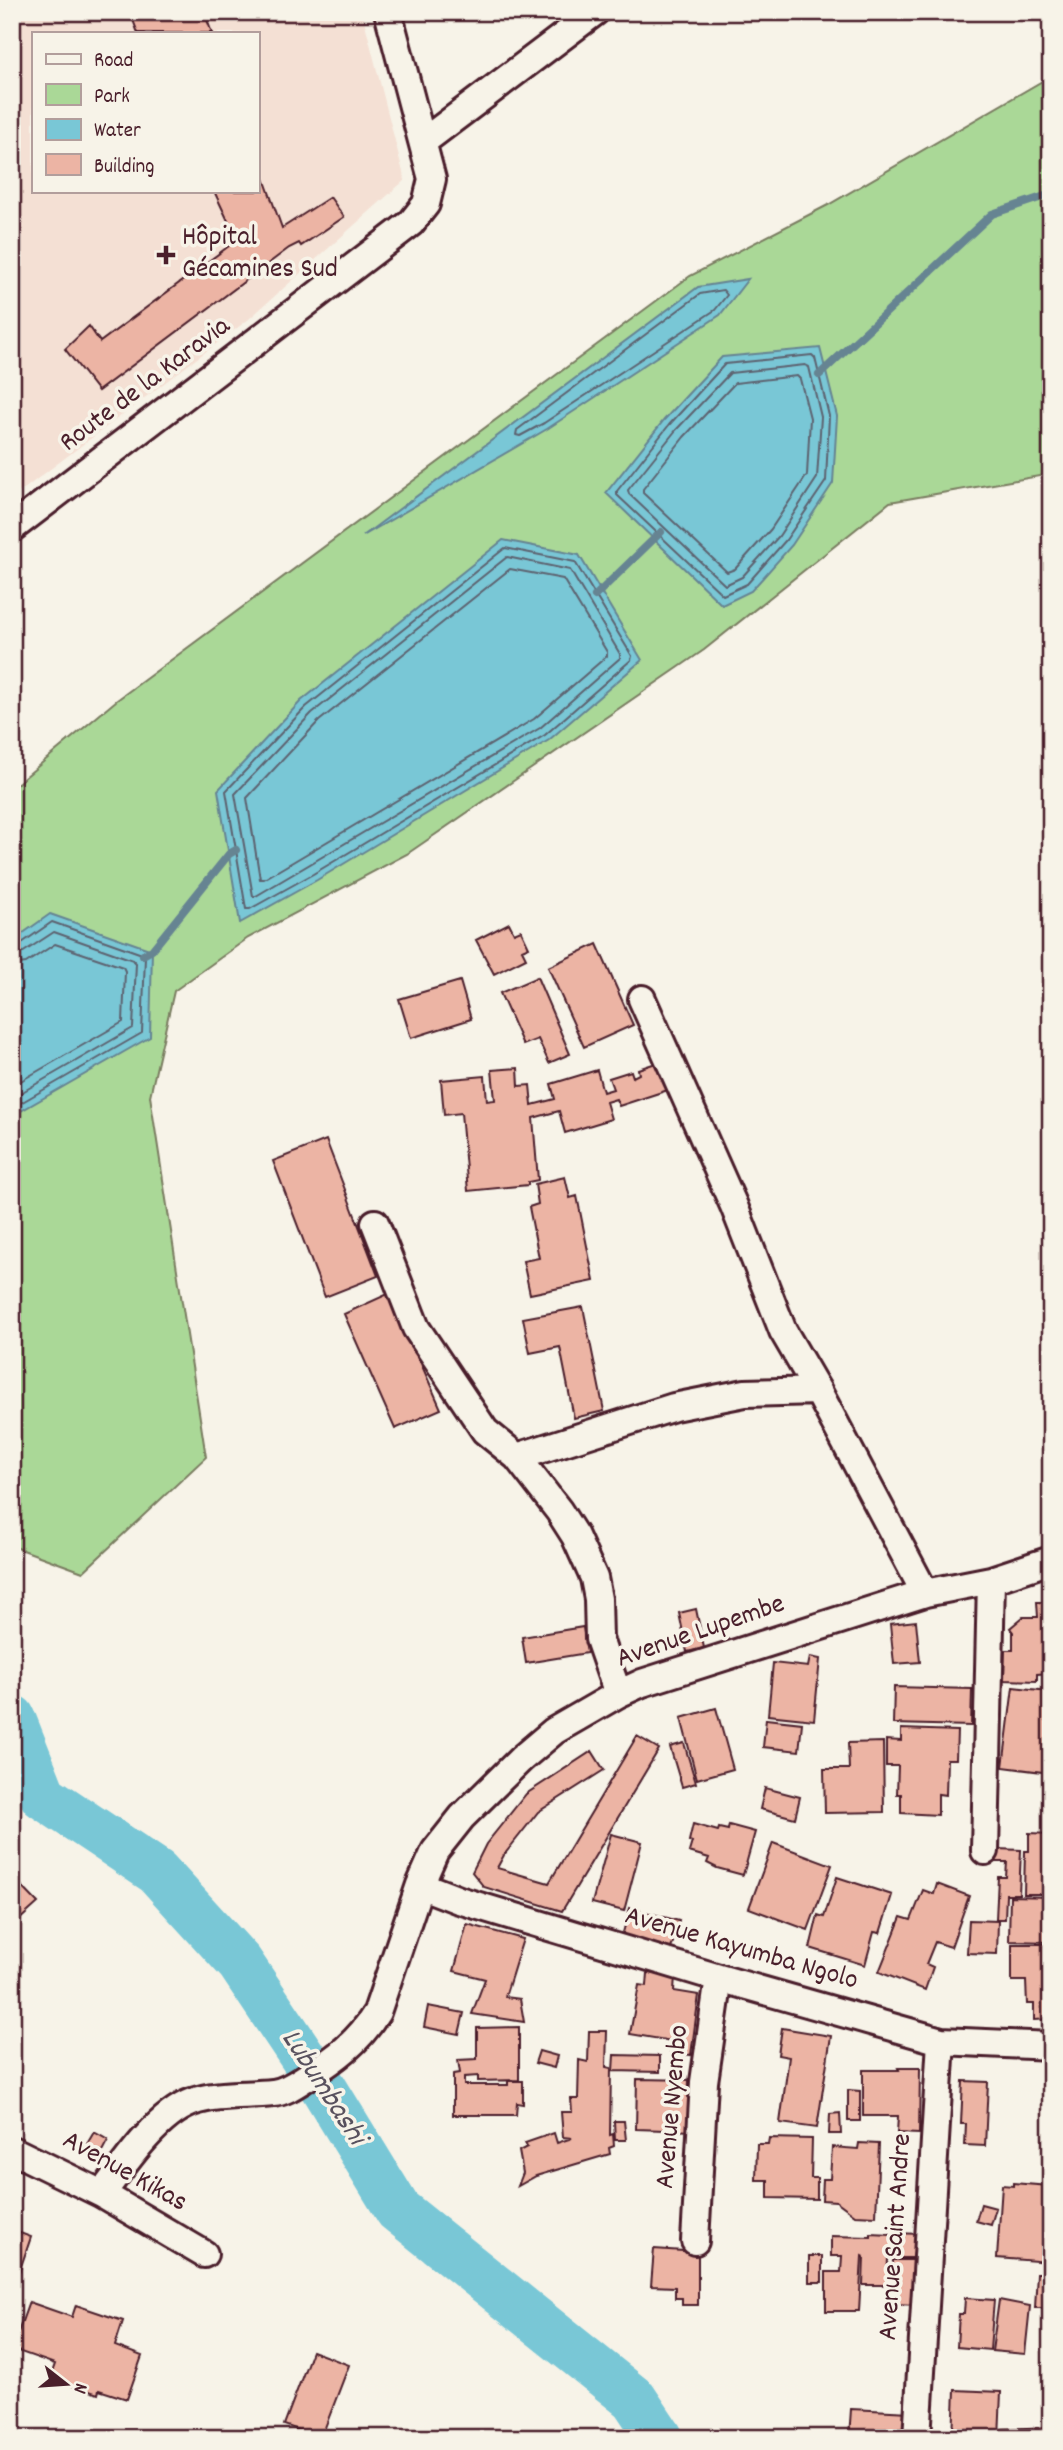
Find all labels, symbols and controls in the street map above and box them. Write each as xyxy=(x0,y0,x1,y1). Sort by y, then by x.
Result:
legend xyxy=(32,32,259,192)
text: Road xyxy=(94,47,133,77)
text: Park xyxy=(94,83,130,113)
text: Water xyxy=(94,117,141,147)
text: Building xyxy=(94,153,154,183)
place label: Hôpital Gécamines Sud xyxy=(182,219,338,291)
marker: Hôpital Gécamines Sud xyxy=(156,245,176,265)
street label: Route de la Karavia xyxy=(52,308,241,464)
street label: Avenue Lupembe xyxy=(612,1586,790,1680)
street label: Avenue Kayumba Ngolo xyxy=(620,1898,862,2002)
water label: Lubumbashi xyxy=(268,2022,378,2158)
street label: Avenue Nyembo xyxy=(647,2023,701,2191)
street label: Avenue Kikas xyxy=(54,2122,194,2224)
street label: Avenue Saint Andre xyxy=(870,2132,924,2342)
north arrow xyxy=(32,2348,102,2418)
text: N xyxy=(65,2380,93,2396)

